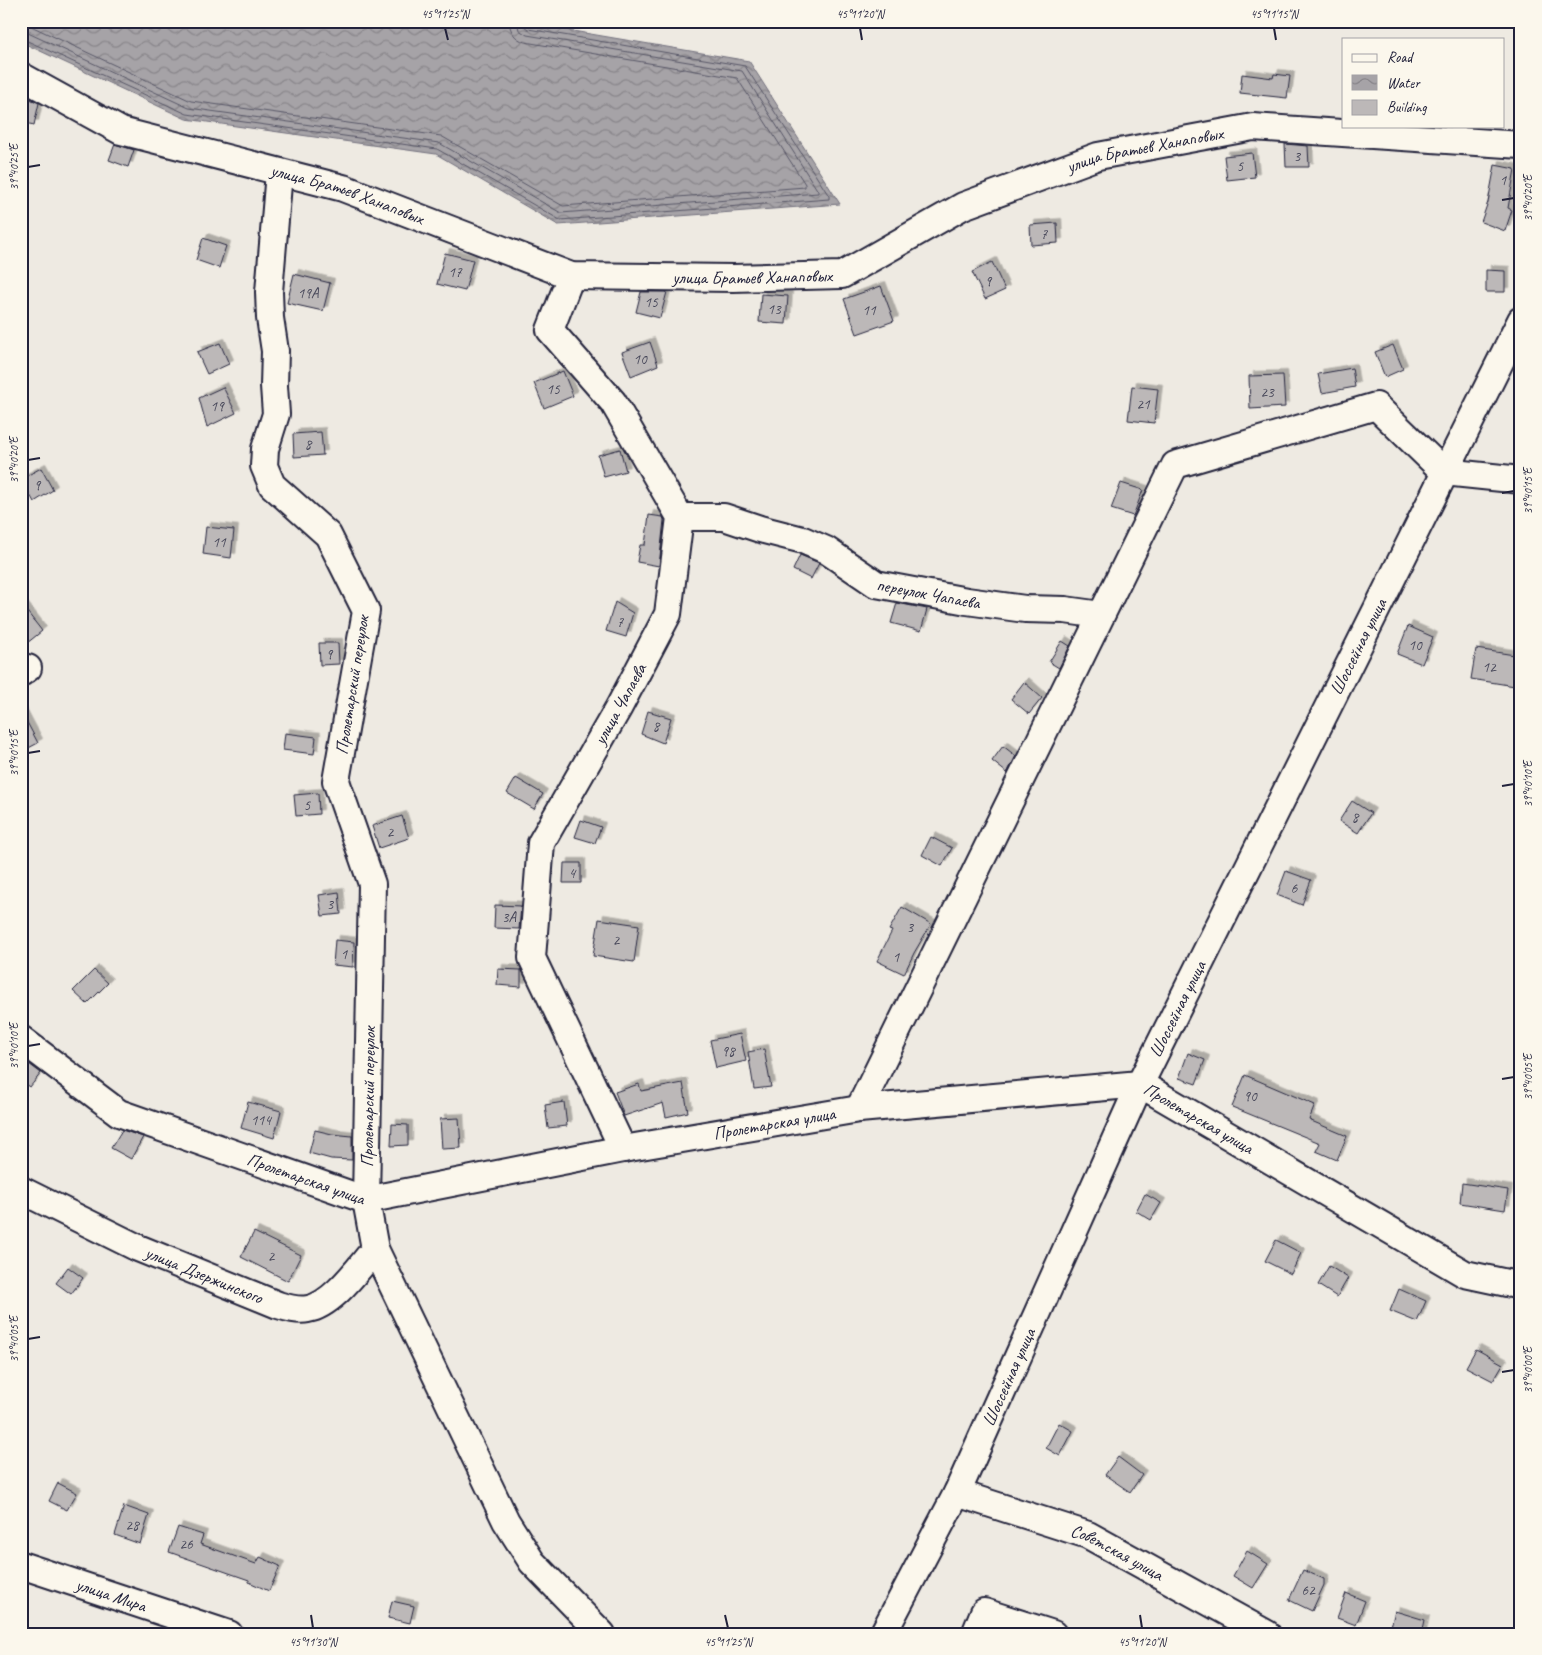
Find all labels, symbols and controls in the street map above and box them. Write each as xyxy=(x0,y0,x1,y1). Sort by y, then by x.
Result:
text: 45°11'25"N xyxy=(421,6,470,22)
text: 45°11'20"N xyxy=(836,6,885,22)
text: 45°11'15"N xyxy=(1250,6,1299,22)
legend xyxy=(1342,38,1504,128)
text: Road xyxy=(1387,48,1414,67)
text: Water xyxy=(1387,74,1421,93)
text: Building xyxy=(1387,98,1427,117)
street label: улица Братьев Ханаповых xyxy=(1062,122,1226,178)
text: 39°40'25"E xyxy=(6,142,22,190)
house number: 3 xyxy=(1294,147,1302,166)
house number: 5 xyxy=(1237,157,1245,176)
street label: улица Братьев Ханаповых xyxy=(267,159,428,230)
house number: 1 xyxy=(1500,171,1508,190)
text: 39°40'20"E xyxy=(1520,173,1536,221)
house number: 7 xyxy=(1041,225,1049,244)
house number: 17 xyxy=(448,263,463,282)
street label: улица Братьев Ханаповых xyxy=(671,264,834,289)
house number: 9 xyxy=(985,272,993,291)
house number: 19А xyxy=(297,284,320,303)
house number: 15 xyxy=(644,293,659,312)
house number: 13 xyxy=(767,300,782,319)
house number: 11 xyxy=(862,301,877,320)
house number: 10 xyxy=(633,350,648,369)
house number: 15 xyxy=(546,380,561,399)
house number: 23 xyxy=(1260,383,1275,402)
house number: 21 xyxy=(1136,395,1151,414)
house number: 19 xyxy=(210,397,225,416)
text: 39°40'20"E xyxy=(6,435,22,483)
house number: 8 xyxy=(305,435,313,454)
text: 39°40'15"E xyxy=(1520,466,1536,514)
house number: 9 xyxy=(34,476,42,495)
house number: 11 xyxy=(212,533,227,552)
street label: переулок Чапаева xyxy=(875,573,983,614)
street label: Шоссейная улица xyxy=(1325,593,1392,699)
street label: Пролетарский переулок xyxy=(330,612,374,756)
house number: 7 xyxy=(617,613,625,632)
house number: 10 xyxy=(1408,636,1423,655)
house number: 9 xyxy=(326,645,334,664)
house number: 12 xyxy=(1482,658,1497,677)
street label: улица Чапаева xyxy=(588,659,652,749)
house number: 8 xyxy=(653,717,661,736)
text: 39°40'15"E xyxy=(6,728,22,776)
text: 39°40'10"E xyxy=(1520,759,1536,807)
house number: 5 xyxy=(304,796,312,815)
house number: 8 xyxy=(1352,808,1360,827)
house number: 2 xyxy=(387,823,395,842)
house number: 4 xyxy=(569,864,577,883)
house number: 6 xyxy=(1291,879,1299,898)
house number: 3 xyxy=(327,895,335,914)
house number: 3А xyxy=(502,908,518,927)
house number: 3 xyxy=(907,918,915,937)
house number: 2 xyxy=(613,931,621,950)
house number: 1 xyxy=(341,945,349,964)
house number: 1 xyxy=(893,948,901,967)
street label: Шоссейная улица xyxy=(1144,956,1211,1061)
text: 39°40'10"E xyxy=(6,1021,22,1069)
street label: Пролетарский переулок xyxy=(356,1024,380,1167)
house number: 98 xyxy=(721,1042,736,1061)
text: 39°40'05"E xyxy=(1520,1052,1536,1100)
street label: Пролетарская улица xyxy=(1140,1078,1259,1160)
house number: 90 xyxy=(1243,1087,1258,1106)
street label: Пролетарская улица xyxy=(712,1102,839,1145)
house number: 114 xyxy=(251,1111,272,1130)
street label: Пролетарская улица xyxy=(244,1148,369,1210)
street label: улица Дзержинского xyxy=(141,1241,268,1309)
house number: 2 xyxy=(268,1247,276,1266)
text: 39°40'05"E xyxy=(6,1314,22,1362)
street label: Шоссейная улица xyxy=(977,1323,1041,1430)
text: 39°40'00"E xyxy=(1520,1345,1536,1393)
house number: 28 xyxy=(125,1516,140,1535)
street label: Советская улица xyxy=(1068,1519,1168,1586)
house number: 26 xyxy=(179,1535,194,1554)
street label: улица Мира xyxy=(72,1573,151,1617)
house number: 62 xyxy=(1301,1581,1316,1600)
text: 45°11'30"N xyxy=(289,1634,338,1650)
text: 45°11'25"N xyxy=(704,1634,753,1650)
text: 45°11'20"N xyxy=(1118,1634,1167,1650)

